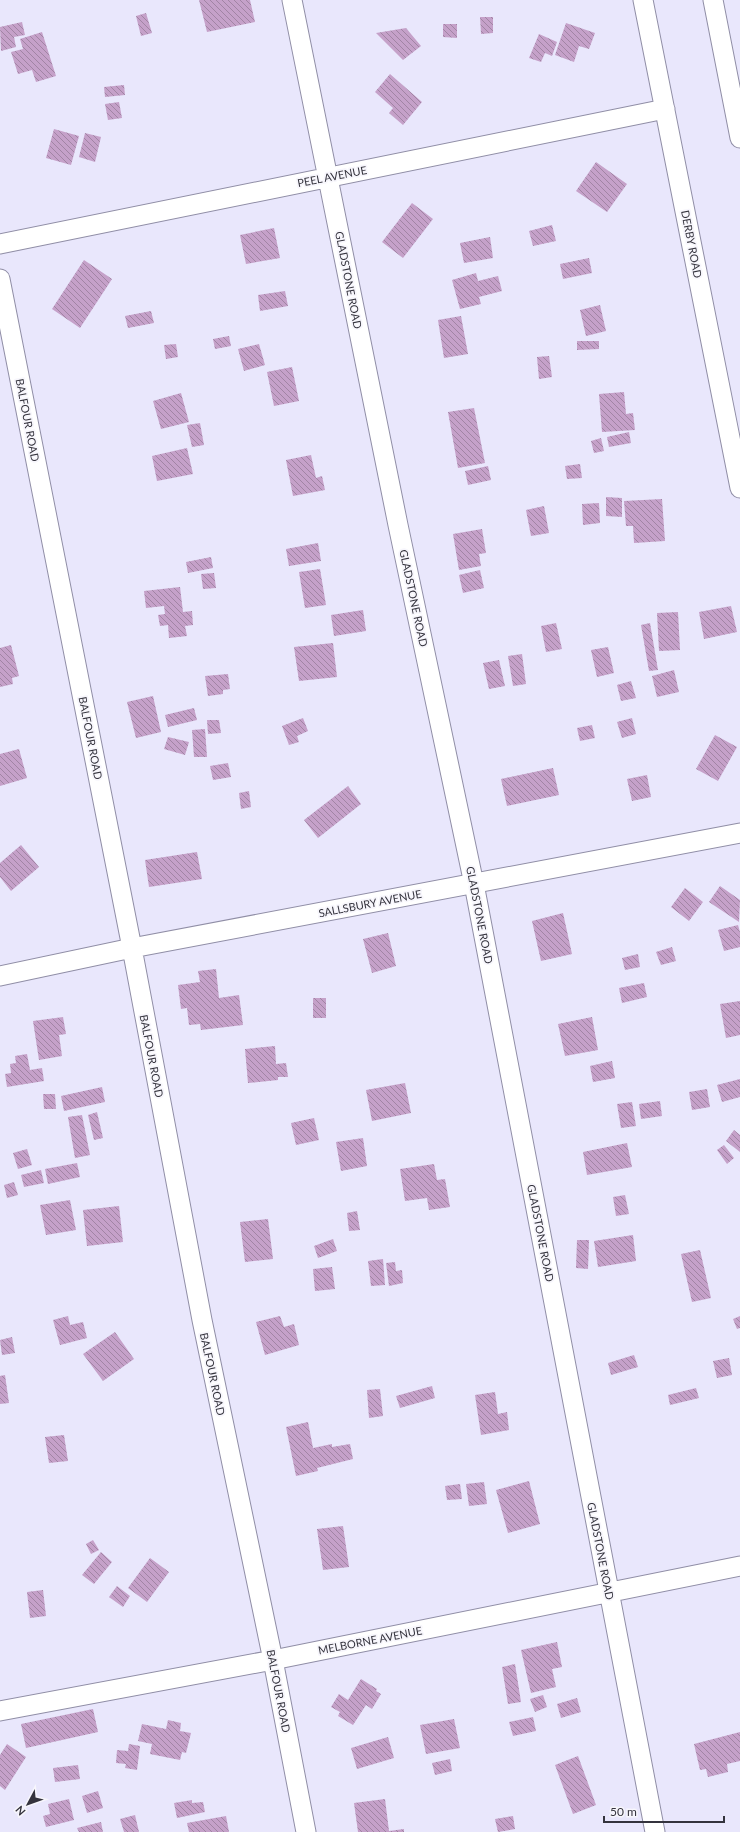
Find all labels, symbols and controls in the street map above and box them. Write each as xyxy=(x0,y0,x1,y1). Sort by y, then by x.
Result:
street label: PEEL AVENUE xyxy=(296,163,368,189)
street label: DERBY ROAD xyxy=(679,209,705,279)
street label: GLADSTONE ROAD xyxy=(333,230,365,330)
street label: BALFOUR ROAD xyxy=(14,377,42,463)
street label: GLADSTONE ROAD xyxy=(397,548,431,648)
street label: BALFOUR ROAD xyxy=(77,695,105,781)
street label: GLADSTONE ROAD xyxy=(464,865,496,965)
street label: SALLSBURY AVENUE xyxy=(317,887,423,919)
street label: BALFOUR ROAD xyxy=(138,1013,166,1099)
street label: GLADSTONE ROAD xyxy=(525,1183,557,1283)
street label: BALFOUR ROAD xyxy=(198,1332,228,1416)
street label: GLADSTONE ROAD xyxy=(585,1501,617,1601)
street label: MELBORNE AVENUE xyxy=(317,1624,423,1656)
street label: BALFOUR ROAD xyxy=(265,1648,293,1734)
north arrow xyxy=(8,1784,48,1824)
scale bar xyxy=(604,1798,724,1824)
text: N xyxy=(12,1803,28,1818)
text: 50 m xyxy=(610,1804,637,1819)

